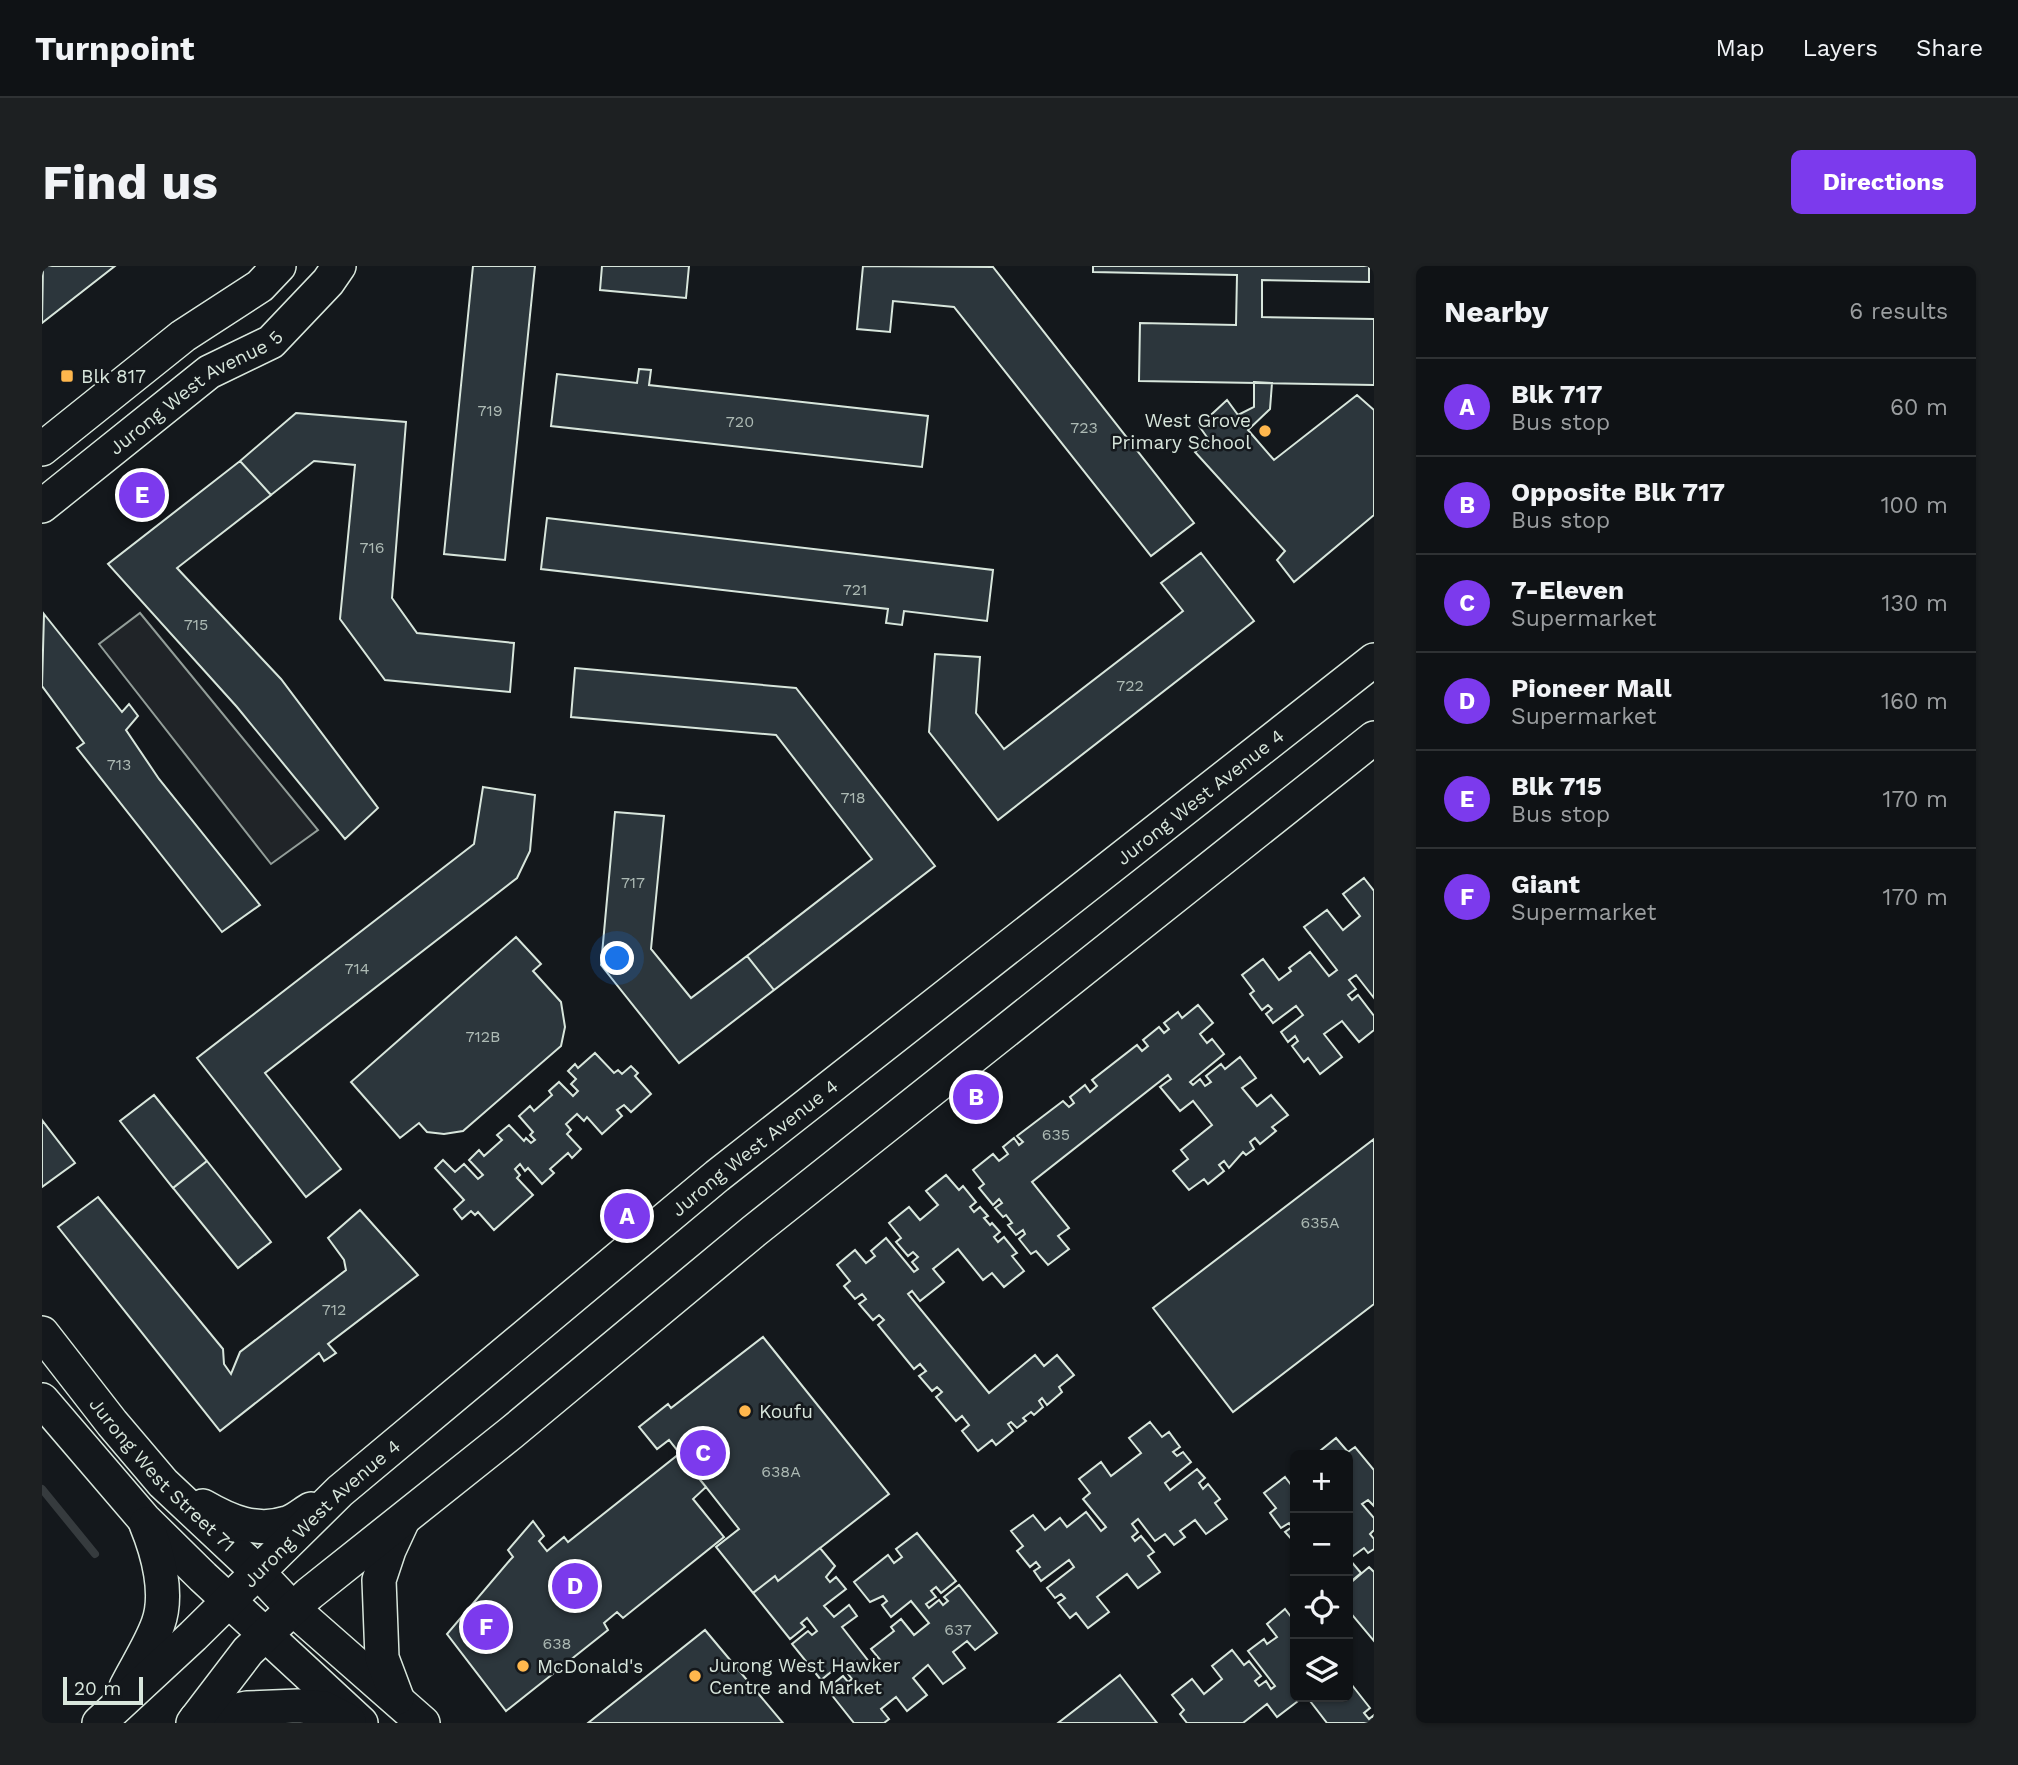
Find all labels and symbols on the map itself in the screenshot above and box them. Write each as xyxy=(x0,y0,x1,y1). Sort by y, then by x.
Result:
street label: Jurong West Avenue 5 xyxy=(104,325,288,459)
place label: Blk 817 xyxy=(81,365,146,388)
marker: Blk 817 xyxy=(59,368,75,384)
house number: 719 xyxy=(477,401,503,420)
place label: West Grove Primary School xyxy=(1111,409,1251,454)
house number: 720 xyxy=(726,412,754,431)
house number: 723 xyxy=(1070,418,1098,437)
marker: West Grove Primary School xyxy=(1257,423,1273,439)
pin: E xyxy=(119,469,165,521)
house number: 716 xyxy=(360,538,384,557)
house number: 721 xyxy=(843,580,867,599)
house number: 715 xyxy=(184,615,208,634)
house number: 722 xyxy=(1116,676,1144,695)
street label: Jurong West Avenue 4 xyxy=(1112,724,1288,870)
house number: 713 xyxy=(107,755,131,774)
house number: 718 xyxy=(840,788,866,807)
house number: 717 xyxy=(621,873,645,892)
your location xyxy=(600,941,634,975)
house number: 714 xyxy=(345,959,370,978)
house number: 712B xyxy=(466,1027,501,1046)
pin: B xyxy=(953,1071,999,1123)
street label: Jurong West Avenue 4 xyxy=(666,1074,842,1221)
house number: 635 xyxy=(1042,1125,1070,1144)
pin: A xyxy=(604,1190,650,1242)
house number: 635A xyxy=(1301,1213,1340,1232)
house number: 712 xyxy=(322,1300,346,1319)
street label: Jurong West Street 71 xyxy=(85,1393,240,1556)
place label: Koufu xyxy=(759,1400,813,1423)
marker: Koufu xyxy=(737,1403,753,1419)
pin: C xyxy=(680,1427,726,1479)
street label: Jurong West Avenue 4 xyxy=(238,1434,405,1592)
house number: 638A xyxy=(761,1462,801,1481)
pin: D xyxy=(552,1560,598,1612)
pin: F xyxy=(463,1601,509,1653)
house number: 637 xyxy=(944,1620,972,1639)
house number: 638 xyxy=(543,1634,571,1653)
place label: Jurong West Hawker Centre and Market xyxy=(709,1654,901,1699)
place label: McDonald's xyxy=(537,1655,643,1678)
marker: McDonald's xyxy=(515,1658,531,1674)
marker: Jurong West Hawker Centre and Market xyxy=(687,1668,703,1684)
scale bar xyxy=(63,1674,144,1706)

